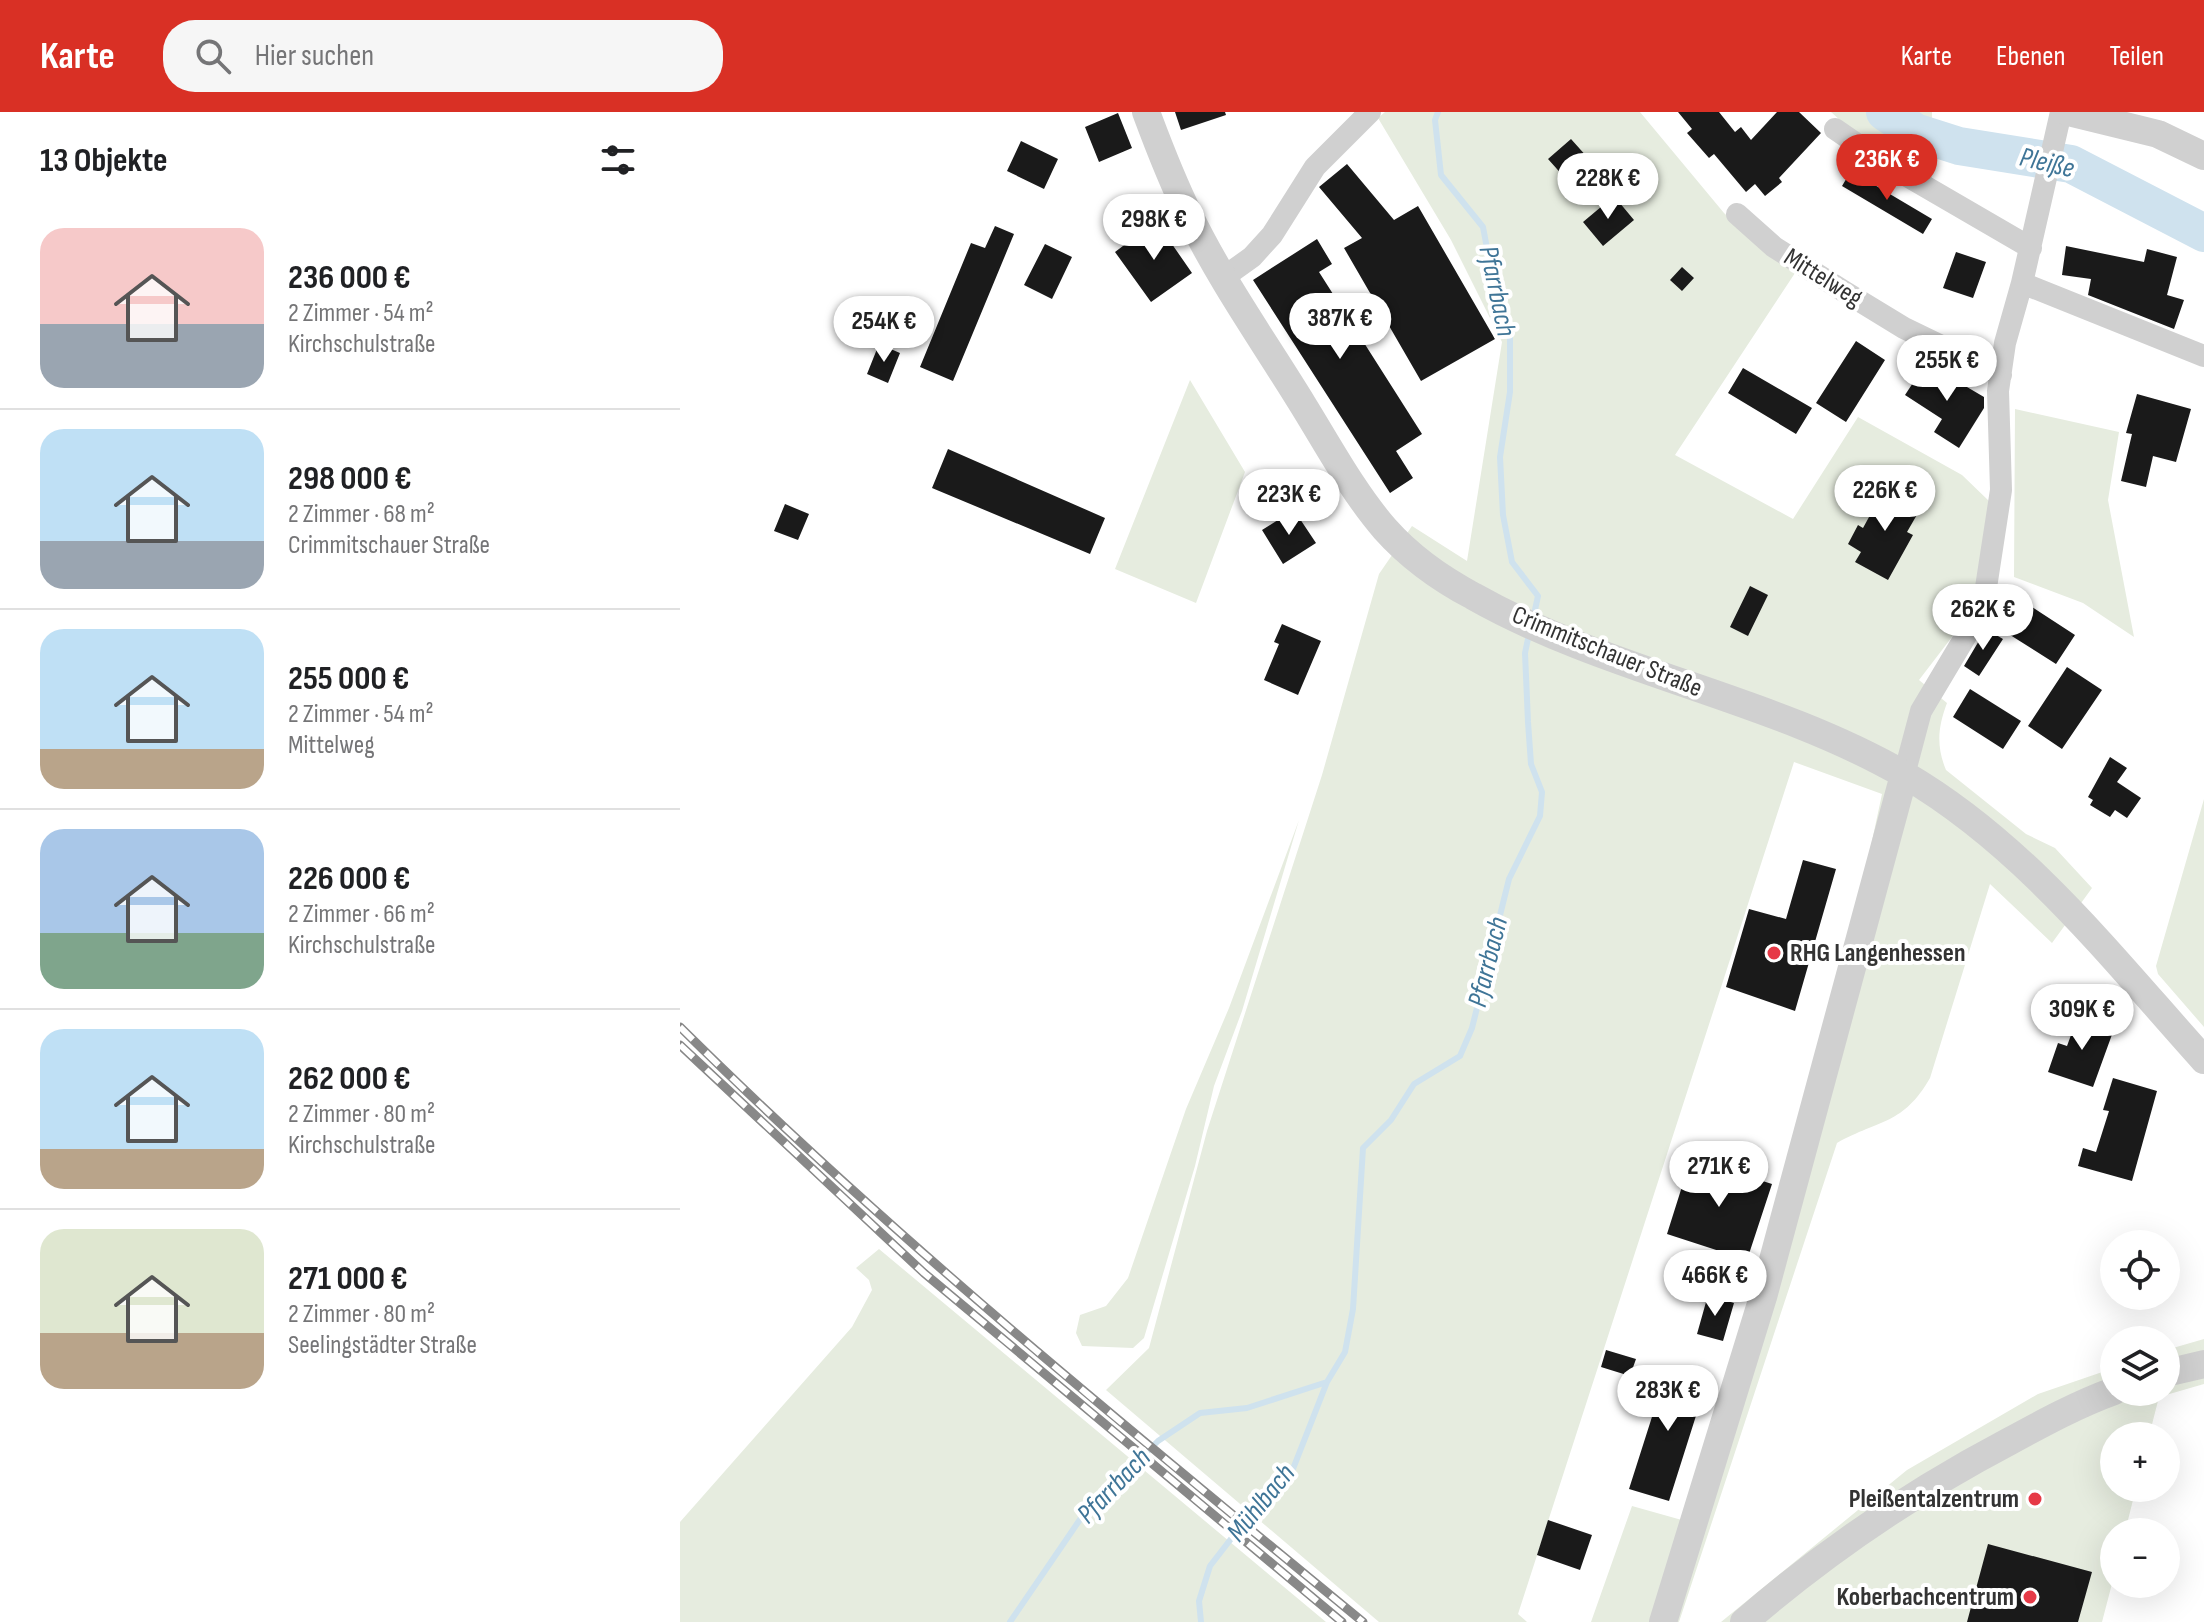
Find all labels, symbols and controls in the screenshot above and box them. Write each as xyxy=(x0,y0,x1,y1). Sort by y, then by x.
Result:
search box xyxy=(163,20,723,92)
text: Karte xyxy=(40,34,115,79)
icon: search xyxy=(191,34,235,78)
text: Hier suchen xyxy=(255,38,374,74)
text: Karte xyxy=(1901,40,1952,73)
text: Ebenen xyxy=(1996,40,2066,73)
text: Teilen xyxy=(2110,40,2164,73)
pin: 236K € xyxy=(1822,134,1952,202)
icon: filters xyxy=(596,138,640,182)
text: 13 Objekte xyxy=(40,140,168,181)
water label: Pleiße xyxy=(2016,141,2078,185)
text: 236K € xyxy=(1854,144,1920,175)
pin: 228K € xyxy=(1543,153,1673,221)
text: 228K € xyxy=(1575,163,1641,194)
pin: 298K € xyxy=(1089,194,1219,262)
text: 298K € xyxy=(1121,204,1187,235)
street label: Mittelweg xyxy=(1778,242,1868,314)
water label: Pfarrbach xyxy=(1471,243,1523,340)
text: 236 000 € xyxy=(288,257,411,298)
icon: home xyxy=(104,260,200,356)
pin: 387K € xyxy=(1275,293,1405,361)
pin: 254K € xyxy=(819,296,949,364)
text: 2 Zimmer · 54 m² xyxy=(288,298,434,329)
text: 387K € xyxy=(1307,303,1373,334)
text: 254K € xyxy=(851,306,917,337)
text: Kirchschulstraße xyxy=(288,329,436,360)
pin: 255K € xyxy=(1882,335,2012,403)
text: 255K € xyxy=(1915,345,1979,376)
text: 298 000 € xyxy=(288,458,412,499)
icon: home xyxy=(104,461,200,557)
pin: 226K € xyxy=(1820,465,1950,533)
pin: 223K € xyxy=(1224,469,1354,537)
text: 226K € xyxy=(1852,475,1918,506)
text: 223K € xyxy=(1257,479,1321,510)
text: 2 Zimmer · 68 m² xyxy=(288,499,435,530)
text: Crimmitschauer Straße xyxy=(288,530,490,561)
pin: 262K € xyxy=(1918,584,2048,652)
text: 262K € xyxy=(1950,594,2016,625)
street label: Crimmitschauer Straße xyxy=(1508,600,1706,704)
text: 255 000 € xyxy=(288,658,409,699)
icon: home xyxy=(104,661,200,757)
text: 2 Zimmer · 54 m² xyxy=(288,699,434,730)
text: Mittelweg xyxy=(288,730,375,761)
text: 226 000 € xyxy=(288,858,410,899)
icon: home xyxy=(104,861,200,957)
text: 2 Zimmer · 66 m² xyxy=(288,899,435,930)
water label: Pfarrbach xyxy=(1461,913,1515,1010)
text: Kirchschulstraße xyxy=(288,930,436,961)
place label: RHG Langenhessen xyxy=(1790,938,1965,969)
marker: RHG Langenhessen xyxy=(1765,944,1783,962)
pin: 309K € xyxy=(2017,984,2147,1052)
text: 309K € xyxy=(2049,994,2115,1025)
text: 262 000 € xyxy=(288,1058,411,1099)
icon: home xyxy=(104,1061,200,1157)
text: 2 Zimmer · 80 m² xyxy=(288,1099,435,1130)
text: Kirchschulstraße xyxy=(288,1130,436,1161)
pin: 271K € xyxy=(1654,1141,1784,1209)
text: 271K € xyxy=(1687,1151,1751,1182)
map controls xyxy=(2100,1230,2180,1598)
button: locate xyxy=(2100,1230,2180,1310)
pin: 466K € xyxy=(1650,1250,1780,1318)
text: 271 000 € xyxy=(288,1258,408,1299)
text: 466K € xyxy=(1682,1260,1748,1291)
icon: home xyxy=(104,1261,200,1357)
text: 2 Zimmer · 80 m² xyxy=(288,1299,435,1330)
button: layers xyxy=(2100,1326,2180,1406)
text: Seelingstädter Straße xyxy=(288,1330,477,1361)
pin: 283K € xyxy=(1603,1365,1733,1433)
text: 283K € xyxy=(1635,1375,1701,1406)
button: + xyxy=(2100,1422,2180,1502)
water label: Pfarrbach xyxy=(1070,1441,1158,1530)
water label: Mühlbach xyxy=(1220,1457,1302,1548)
place label: Pleißentalzentrum xyxy=(1849,1484,2019,1515)
marker: Pleißentalzentrum xyxy=(2026,1490,2044,1508)
button: − xyxy=(2100,1518,2180,1598)
place label: Koberbachcentrum xyxy=(1837,1582,2014,1613)
marker: Koberbachcentrum xyxy=(2021,1588,2039,1606)

